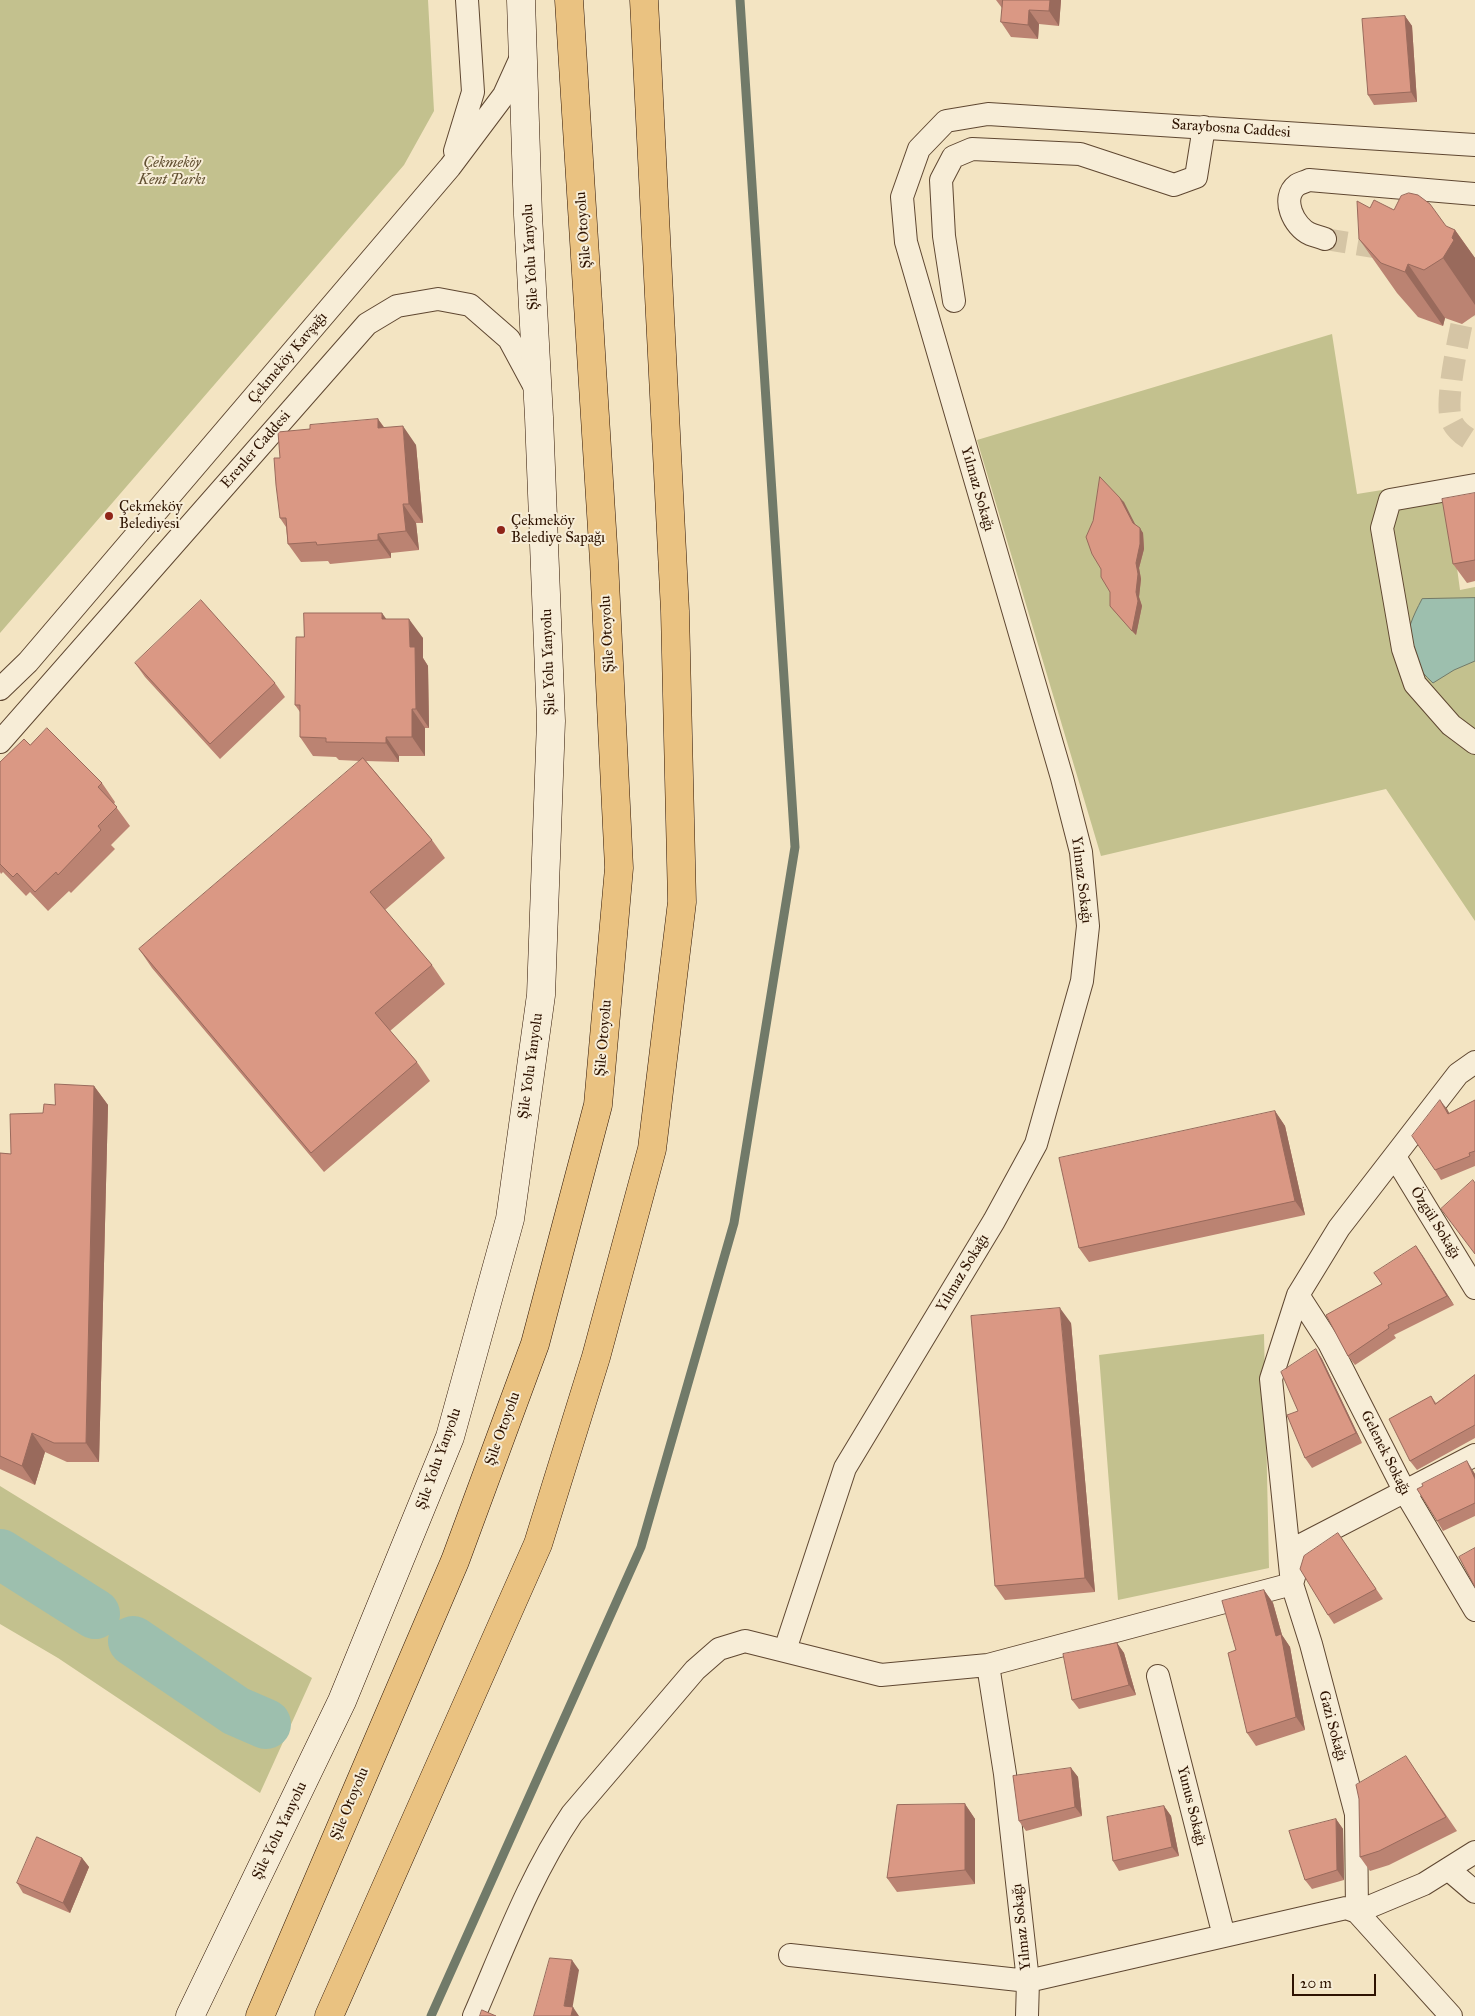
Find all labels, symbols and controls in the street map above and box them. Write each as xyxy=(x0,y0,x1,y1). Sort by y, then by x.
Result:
street label: Saraybosna Caddesi xyxy=(1171,116,1291,142)
park label: Çekmeköy Kent Parkı xyxy=(138,154,206,189)
street label: Şile Otoyolu xyxy=(572,191,596,269)
street label: Şile Yolu Yanyolu xyxy=(519,203,543,311)
street label: Çekmeköy Kavşağı xyxy=(245,309,331,407)
street label: Erenler Caddesi xyxy=(217,407,295,493)
street label: Yılmaz Sokağı xyxy=(956,444,998,534)
place label: Çekmeköy Belediyesi xyxy=(119,498,183,533)
marker: Çekmeköy Belediyesi xyxy=(103,510,115,522)
place label: Çekmeköy Belediye Sapağı xyxy=(511,512,605,547)
marker: Çekmeköy Belediye Sapağı xyxy=(495,524,507,536)
street label: Şile Otoyolu xyxy=(597,595,619,673)
street label: Şile Yolu Yanyolu xyxy=(538,608,560,716)
street label: Yılmaz Sokağı xyxy=(1067,836,1095,924)
street label: Şile Otoyolu xyxy=(592,999,616,1077)
street label: Şile Yolu Yanyolu xyxy=(515,1012,547,1120)
street label: Özgül Sokağı xyxy=(1406,1184,1464,1262)
street label: Yılmaz Sokağı xyxy=(933,1231,993,1315)
street label: Şile Otoyolu xyxy=(481,1390,525,1468)
street label: Şile Yolu Yanyolu xyxy=(412,1406,466,1512)
street label: Gelenek Sokağı xyxy=(1356,1408,1414,1498)
street label: Gazi Sokağı xyxy=(1314,1689,1350,1763)
street label: Yunus Sokağı xyxy=(1172,1764,1210,1848)
street label: Şile Otoyolu xyxy=(327,1765,373,1843)
street label: Şile Yolu Yanyolu xyxy=(249,1779,311,1883)
street label: Yılmaz Sokağı xyxy=(1008,1883,1036,1971)
scale bar xyxy=(1295,1964,1379,1996)
text: 20 m xyxy=(1300,1974,1332,1992)

